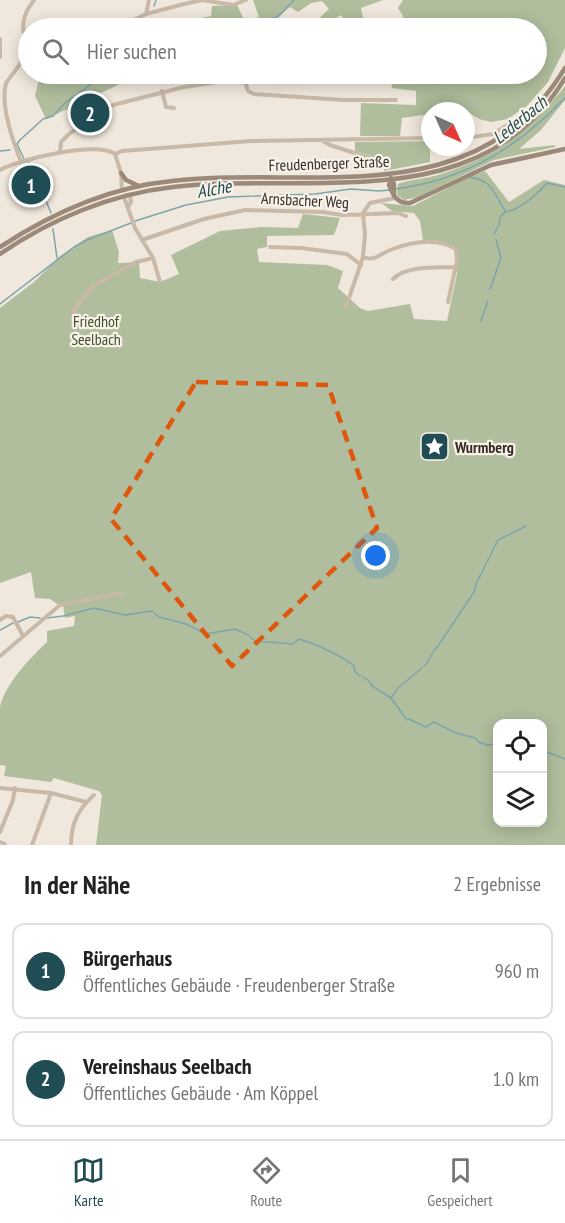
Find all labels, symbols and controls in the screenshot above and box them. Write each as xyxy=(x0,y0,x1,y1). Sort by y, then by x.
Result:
search box xyxy=(18,18,547,84)
icon: search xyxy=(39,35,72,68)
text: Hier suchen xyxy=(87,37,177,65)
pin: 2 xyxy=(70,90,110,136)
water label: Lederbach xyxy=(488,90,552,149)
north arrow xyxy=(421,102,475,156)
street label: Freudenberger Straße xyxy=(268,151,390,175)
pin: 1 xyxy=(12,162,51,207)
water label: Alche xyxy=(195,174,234,203)
street label: Arnsbacher Weg xyxy=(260,188,350,212)
park label: Friedhof Seelbach xyxy=(71,311,121,349)
place icon: Wurmberg xyxy=(418,431,450,463)
place label: Wurmberg xyxy=(454,437,514,457)
your location xyxy=(361,541,390,570)
map controls xyxy=(493,719,547,827)
button: locate xyxy=(493,719,547,773)
button: layers xyxy=(493,773,547,827)
text: In der Nähe xyxy=(24,868,130,901)
text: 2 Ergebnisse xyxy=(453,871,541,897)
text: Bürgerhaus xyxy=(83,944,172,972)
text: 1 xyxy=(41,958,50,984)
text: 960 m xyxy=(495,958,539,984)
text: Öffentliches Gebäude · Freudenberger Straße xyxy=(83,972,395,998)
text: Vereinshaus Seelbach xyxy=(83,1052,252,1080)
text: 2 xyxy=(41,1066,50,1092)
text: 1.0 km xyxy=(492,1066,539,1092)
text: Öffentliches Gebäude · Am Köppel xyxy=(83,1080,318,1106)
tab: Karte xyxy=(72,1154,105,1210)
tab: Route xyxy=(250,1154,283,1210)
tab: Gespeichert xyxy=(427,1154,493,1210)

